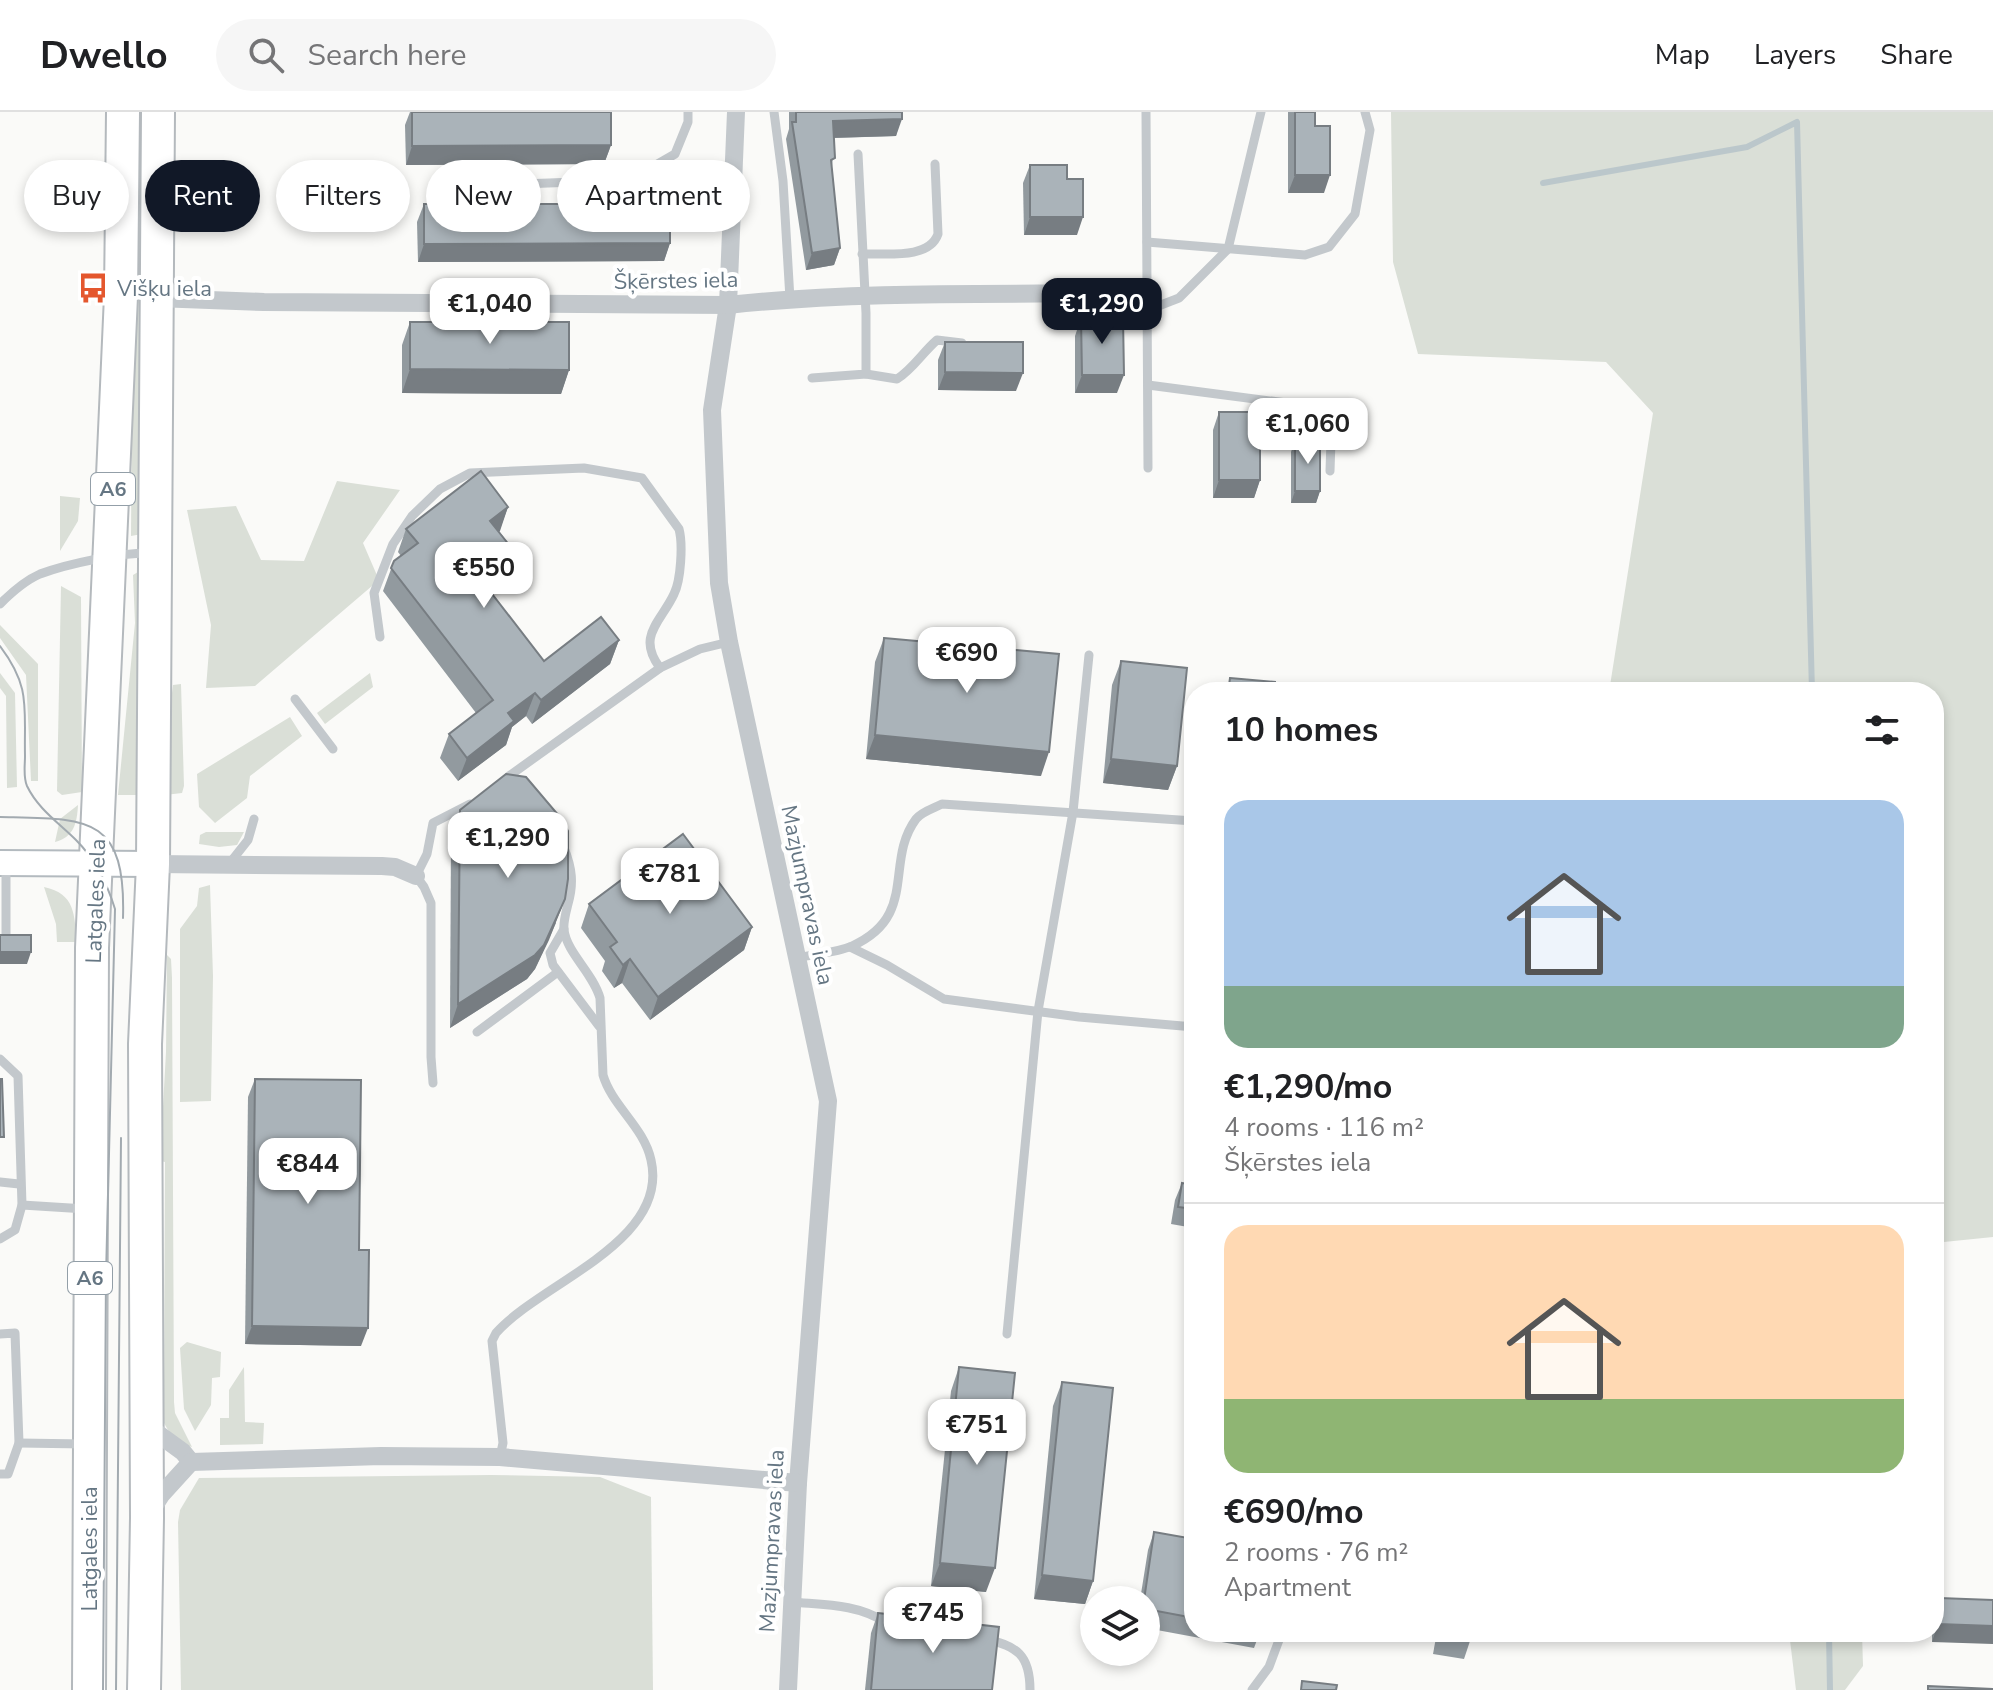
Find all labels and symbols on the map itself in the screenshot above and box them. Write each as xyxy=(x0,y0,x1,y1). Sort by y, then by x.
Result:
street label: Šķērstes iela xyxy=(613,265,739,297)
bus stop icon: Višķu iela xyxy=(76,271,110,305)
place label: Višķu iela xyxy=(116,274,212,304)
pin: €1,040 xyxy=(425,278,555,346)
pin: €1,290 xyxy=(1037,278,1167,346)
pin: €1,060 xyxy=(1243,398,1373,466)
road number: A6 xyxy=(91,473,135,505)
pin: €550 xyxy=(437,542,531,610)
pin: €690 xyxy=(920,627,1014,695)
street label: Mazjumpravas iela xyxy=(773,803,841,988)
pin: €1,290 xyxy=(443,812,573,880)
street label: Latgales iela xyxy=(79,838,113,964)
pin: €781 xyxy=(623,848,717,916)
pin: €844 xyxy=(261,1138,355,1206)
road number: A6 xyxy=(68,1262,112,1294)
pin: €751 xyxy=(930,1399,1024,1467)
street label: Mazjumpravas iela xyxy=(752,1449,792,1633)
street label: Latgales iela xyxy=(75,1486,105,1612)
pin: €745 xyxy=(886,1587,980,1655)

